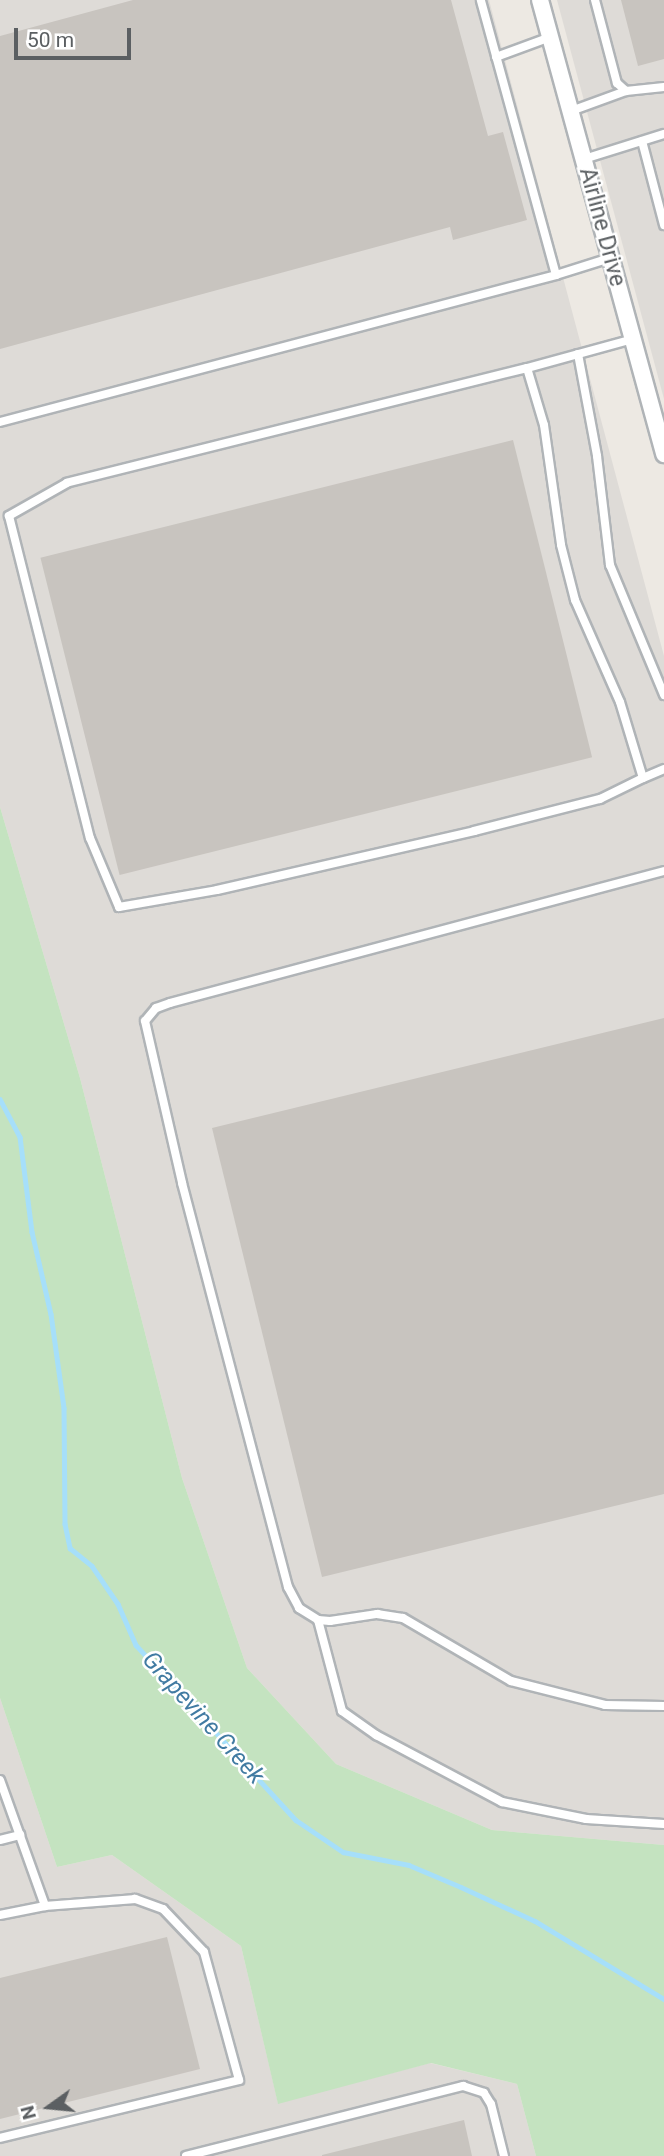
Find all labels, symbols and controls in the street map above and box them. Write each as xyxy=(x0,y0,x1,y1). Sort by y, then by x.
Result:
scale bar xyxy=(18,14,135,58)
text: 50 m xyxy=(27,28,74,52)
street label: Airline Drive xyxy=(573,165,631,289)
water label: Grapevine Creek xyxy=(136,1646,270,1790)
north arrow xyxy=(14,2072,84,2142)
text: N xyxy=(15,2103,41,2122)

